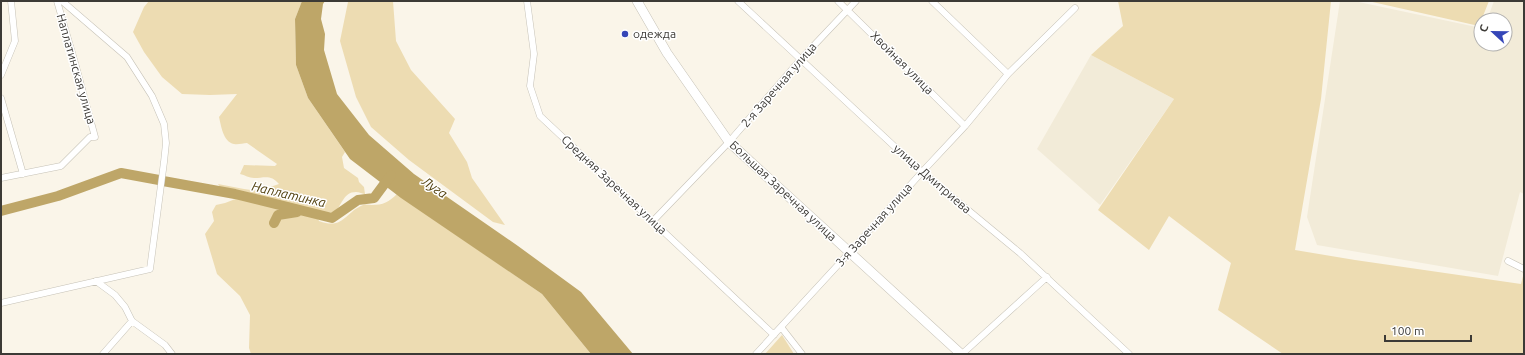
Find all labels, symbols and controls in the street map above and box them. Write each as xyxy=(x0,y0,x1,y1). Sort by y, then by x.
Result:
street label: Наплатинская улица xyxy=(55,12,98,125)
north arrow xyxy=(1473,12,1513,52)
text: С xyxy=(1477,23,1491,34)
place label: одежда xyxy=(633,27,676,40)
marker: одежда xyxy=(620,29,630,39)
street label: Хвойная улица xyxy=(868,29,936,97)
street label: 2-я Заречная улица xyxy=(738,40,819,130)
street label: Средняя Заречная улица xyxy=(559,133,670,237)
street label: Большая Заречная улица xyxy=(727,138,839,243)
street label: улица Дмитриева xyxy=(891,141,974,216)
water label: Луга xyxy=(419,173,450,200)
water label: Наплатинка xyxy=(251,179,327,209)
street label: 3-я Заречная улица xyxy=(833,180,914,269)
scale bar xyxy=(1385,317,1471,343)
text: 100 m xyxy=(1391,324,1424,337)

